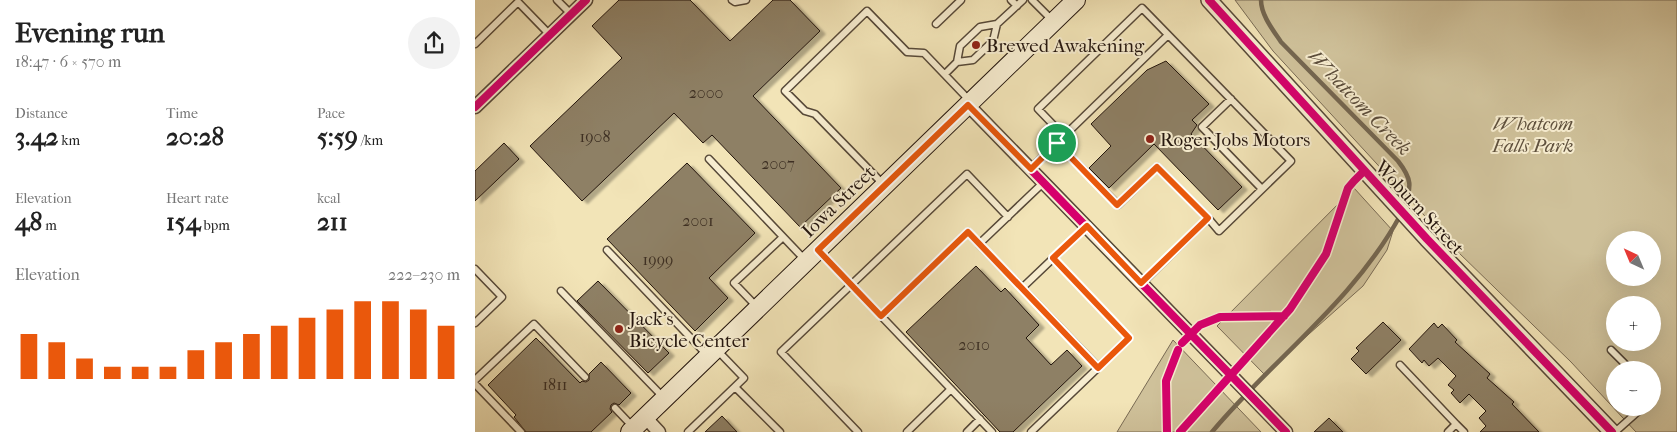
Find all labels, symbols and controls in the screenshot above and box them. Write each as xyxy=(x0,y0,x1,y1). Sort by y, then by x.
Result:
text: Evening run xyxy=(15,16,165,49)
button: share xyxy=(408,17,460,69)
place label: Brewed Awakening xyxy=(986,35,1145,57)
marker: Brewed Awakening xyxy=(970,39,982,51)
water label: Whatcom Creek xyxy=(1303,45,1416,160)
text: 18:47 · 6 × 570 m xyxy=(15,52,121,71)
house number: 2000 xyxy=(689,83,723,102)
text: Distance xyxy=(15,105,68,122)
text: Time xyxy=(166,105,198,122)
text: Pace xyxy=(317,105,345,122)
park label: Whatcom Falls Park xyxy=(1492,113,1573,157)
text: 3.42 xyxy=(15,122,58,151)
text: 20:28 xyxy=(166,122,224,151)
text: 5:59 xyxy=(317,122,358,151)
pin xyxy=(1036,122,1078,164)
house number: 1908 xyxy=(580,127,610,146)
icon: arrive xyxy=(1043,129,1071,157)
place label: Roger Jobs Motors xyxy=(1160,129,1310,151)
text: km xyxy=(58,132,80,149)
text: /km xyxy=(358,132,383,149)
marker: Roger Jobs Motors xyxy=(1144,133,1156,145)
house number: 2007 xyxy=(761,154,795,173)
street label: Woburn Street xyxy=(1369,155,1469,260)
street label: Iowa Street xyxy=(797,161,880,242)
text: Elevation xyxy=(15,190,72,207)
text: Heart rate xyxy=(166,190,229,207)
text: kcal xyxy=(317,190,341,207)
text: 48 xyxy=(15,207,42,236)
text: 154 xyxy=(166,207,200,236)
text: 211 xyxy=(317,207,348,236)
house number: 2001 xyxy=(682,211,714,230)
text: m xyxy=(42,217,57,234)
text: bpm xyxy=(200,217,230,234)
north arrow xyxy=(1606,231,1661,286)
map controls xyxy=(1606,231,1661,416)
house number: 1999 xyxy=(643,250,673,269)
text: Elevation xyxy=(15,265,80,284)
text: 222–230 m xyxy=(388,265,460,284)
button: + xyxy=(1606,296,1661,351)
place label: Jack's Bicycle Center xyxy=(627,308,750,352)
marker: Jack's Bicycle Center xyxy=(613,323,625,335)
house number: 2010 xyxy=(958,335,990,354)
button: − xyxy=(1606,361,1661,416)
house number: 1811 xyxy=(542,375,568,394)

